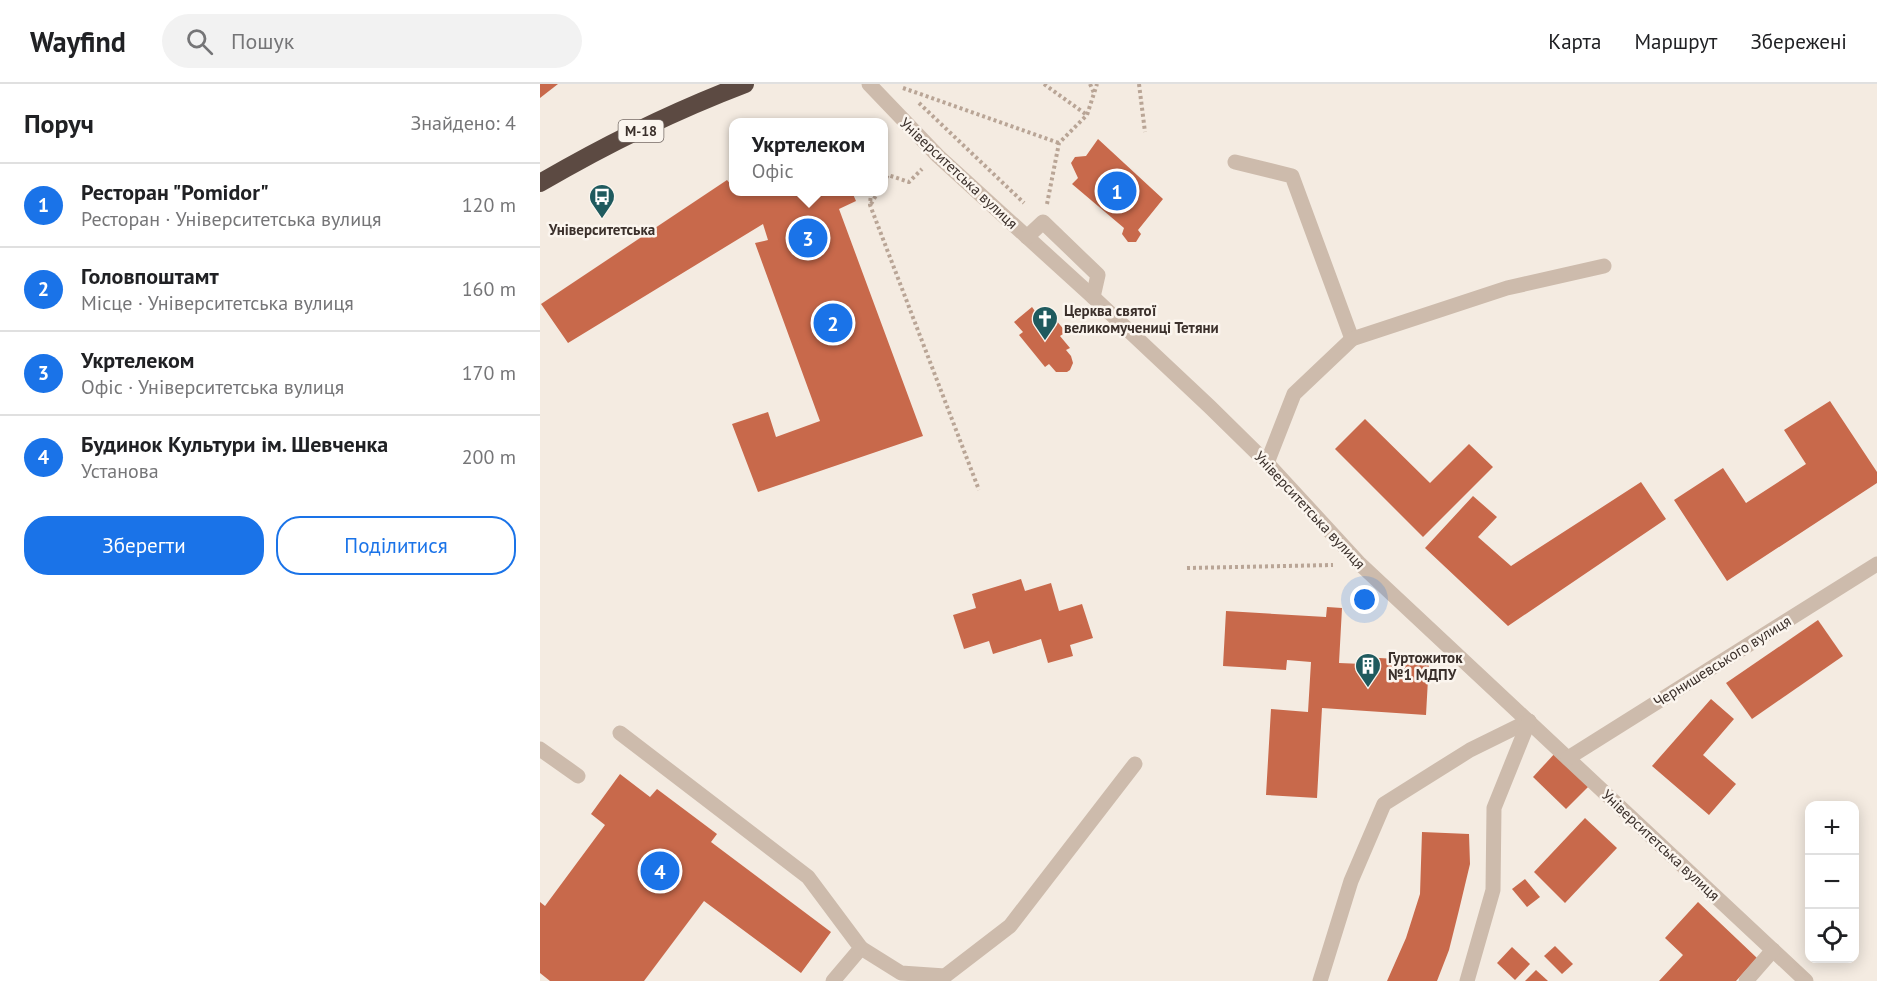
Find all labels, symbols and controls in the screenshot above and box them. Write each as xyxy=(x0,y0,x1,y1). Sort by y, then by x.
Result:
search box xyxy=(162,14,582,68)
text: Wayfind xyxy=(30,23,126,60)
icon: search xyxy=(183,25,216,58)
text: Пошук xyxy=(231,27,294,55)
text: Карта xyxy=(1548,28,1601,55)
text: Маршрут xyxy=(1634,28,1717,55)
text: Збережені xyxy=(1750,28,1847,55)
text: Поруч xyxy=(24,107,94,140)
text: Знайдено: 4 xyxy=(410,110,516,136)
street label: Університетська вулиця xyxy=(896,113,1022,233)
popup xyxy=(729,118,888,196)
road number: М-18 xyxy=(618,120,664,142)
text: Укртелеком xyxy=(752,130,865,158)
text: Офіс xyxy=(752,158,793,184)
pin: 1 xyxy=(1098,168,1136,214)
text: Ресторан "Pomidor" xyxy=(81,178,269,206)
bus stop icon: Університетська xyxy=(587,182,617,220)
text: 1 xyxy=(38,192,49,218)
text: 120 m xyxy=(462,192,516,218)
text: Ресторан · Університетська вулиця xyxy=(81,206,382,232)
pin: 3 xyxy=(788,216,828,260)
place label: Університетська xyxy=(548,220,655,239)
text: Головпоштамт xyxy=(81,262,219,290)
text: 2 xyxy=(38,276,49,302)
text: 160 m xyxy=(462,276,516,302)
text: Місце · Університетська вулиця xyxy=(81,290,354,316)
pin: 2 xyxy=(814,300,852,346)
place label: Церква святої великомучениці Тетяни xyxy=(1064,301,1219,337)
church icon: Церква святої великомучениці Тетяни xyxy=(1030,304,1060,342)
text: Укртелеком xyxy=(81,346,194,374)
text: 3 xyxy=(38,360,49,386)
text: 170 m xyxy=(462,360,516,386)
text: Офіс · Університетська вулиця xyxy=(81,374,344,400)
text: Будинок Культури ім. Шевченка xyxy=(81,430,388,458)
text: 4 xyxy=(38,444,49,470)
text: 200 m xyxy=(462,444,516,470)
street label: Університетська вулиця xyxy=(1250,447,1370,573)
text: Установа xyxy=(81,458,159,484)
button: Зберегти xyxy=(24,516,264,575)
button: Поділитися xyxy=(276,516,516,575)
your location xyxy=(1350,585,1379,614)
street label: Чернишевського вулиця xyxy=(1650,611,1794,711)
place label: Гуртожиток №1 МДПУ xyxy=(1388,648,1463,684)
building icon: Гуртожиток №1 МДПУ xyxy=(1353,651,1383,689)
street label: Університетська вулиця xyxy=(1598,785,1724,905)
map controls xyxy=(1805,801,1859,963)
button: + xyxy=(1805,801,1859,855)
pin: 4 xyxy=(640,848,680,894)
button: − xyxy=(1805,855,1859,909)
button: locate xyxy=(1805,909,1859,963)

